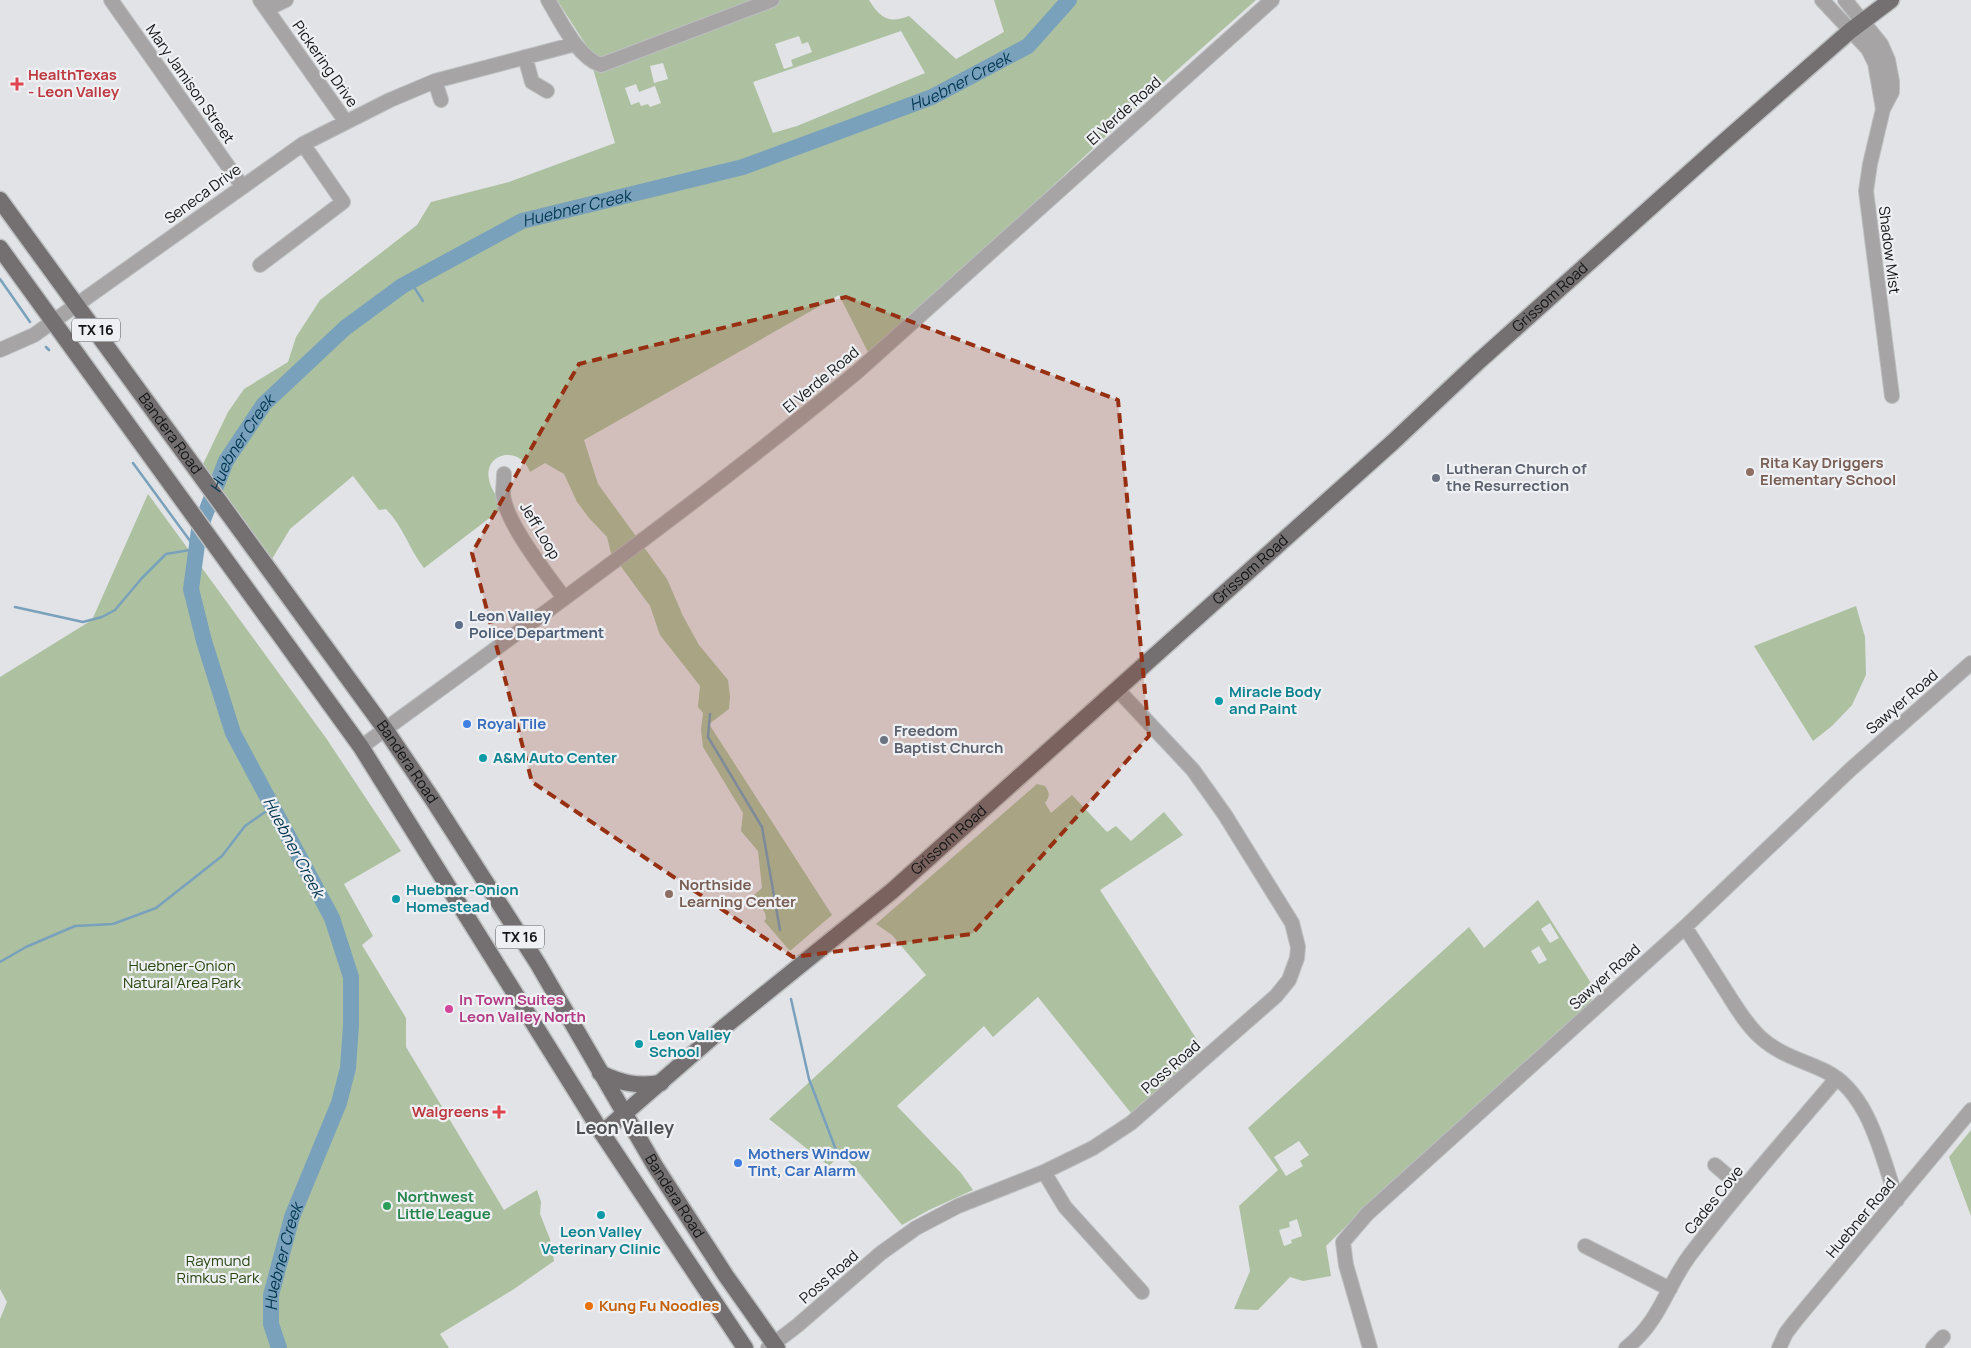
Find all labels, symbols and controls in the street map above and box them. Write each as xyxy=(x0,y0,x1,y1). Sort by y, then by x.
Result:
street label: Pickering Drive xyxy=(288,16,363,112)
street label: Mary Jamison Street xyxy=(141,20,240,148)
water label: Huebner Creek xyxy=(906,45,1016,115)
place label: HealthTexas - Leon Valley xyxy=(28,64,120,102)
street label: El Verde Road xyxy=(1082,72,1165,150)
marker: HealthTexas - Leon Valley xyxy=(10,77,24,91)
street label: Seneca Drive xyxy=(160,158,245,229)
water label: Huebner Creek xyxy=(520,183,635,232)
street label: Shadow Mist xyxy=(1874,205,1905,295)
street label: Grissom Road xyxy=(1507,257,1592,337)
road number: TX 16 xyxy=(72,318,120,342)
street label: El Verde Road xyxy=(778,342,863,418)
street label: Bandera Road xyxy=(134,388,207,478)
water label: Huebner Creek xyxy=(204,388,280,495)
place label: Rita Kay Driggers Elementary School xyxy=(1760,452,1896,490)
place label: Lutheran Church of the Resurrection xyxy=(1446,458,1587,496)
marker: Rita Kay Driggers Elementary School xyxy=(1744,466,1756,478)
marker: Lutheran Church of the Resurrection xyxy=(1430,472,1442,484)
street label: Jeff Loop xyxy=(515,498,566,563)
street label: Grissom Road xyxy=(1207,530,1293,609)
place label: Leon Valley Police Department xyxy=(469,605,604,643)
marker: Leon Valley Police Department xyxy=(453,619,465,631)
street label: Sawyer Road xyxy=(1861,664,1942,739)
place label: Miracle Body and Paint xyxy=(1229,681,1322,719)
marker: Miracle Body and Paint xyxy=(1213,695,1225,707)
place label: Royal Tile xyxy=(477,713,546,734)
street label: Bandera Road xyxy=(372,716,443,807)
marker: Royal Tile xyxy=(461,718,473,730)
place label: Freedom Baptist Church xyxy=(894,720,1003,758)
marker: Freedom Baptist Church xyxy=(878,734,890,746)
place label: A&M Auto Center xyxy=(493,747,617,768)
marker: A&M Auto Center xyxy=(477,752,489,764)
water label: Huebner Creek xyxy=(258,793,331,903)
street label: Grissom Road xyxy=(906,800,991,879)
place label: Northside Learning Center xyxy=(679,874,796,912)
place label: Huebner-Onion Homestead xyxy=(406,879,519,917)
marker: Northside Learning Center xyxy=(663,888,675,900)
marker: Huebner-Onion Homestead xyxy=(390,893,402,905)
road number: TX 16 xyxy=(496,926,544,949)
street label: Sawyer Road xyxy=(1565,939,1645,1014)
park label: Huebner-Onion Natural Area Park xyxy=(123,955,242,993)
place label: In Town Suites Leon Valley North xyxy=(459,989,586,1027)
marker: In Town Suites Leon Valley North xyxy=(443,1003,455,1015)
place label: Leon Valley School xyxy=(649,1024,732,1062)
street label: Poss Road xyxy=(1137,1035,1205,1098)
marker: Leon Valley School xyxy=(633,1038,645,1050)
place label: Walgreens xyxy=(412,1101,489,1122)
marker: Walgreens xyxy=(493,1106,505,1118)
district label: Leon Valley xyxy=(576,1115,674,1139)
place label: Mothers Window Tint, Car Alarm xyxy=(748,1143,870,1181)
street label: Bandera Road xyxy=(640,1150,710,1242)
marker: Mothers Window Tint, Car Alarm xyxy=(732,1157,744,1169)
street label: Cades Cove xyxy=(1679,1161,1748,1239)
street label: Huebner Road xyxy=(1821,1173,1900,1262)
place label: Northwest Little League xyxy=(397,1186,491,1224)
water label: Huebner Creek xyxy=(260,1198,308,1311)
marker: Northwest Little League xyxy=(381,1200,393,1212)
marker: Leon Valley Veterinary Clinic xyxy=(595,1209,607,1221)
place label: Leon Valley Veterinary Clinic xyxy=(541,1221,661,1259)
street label: Poss Road xyxy=(795,1245,863,1308)
park label: Raymund Rimkus Park xyxy=(177,1250,260,1288)
place label: Kung Fu Noodles xyxy=(599,1295,719,1316)
marker: Kung Fu Noodles xyxy=(583,1300,595,1312)

